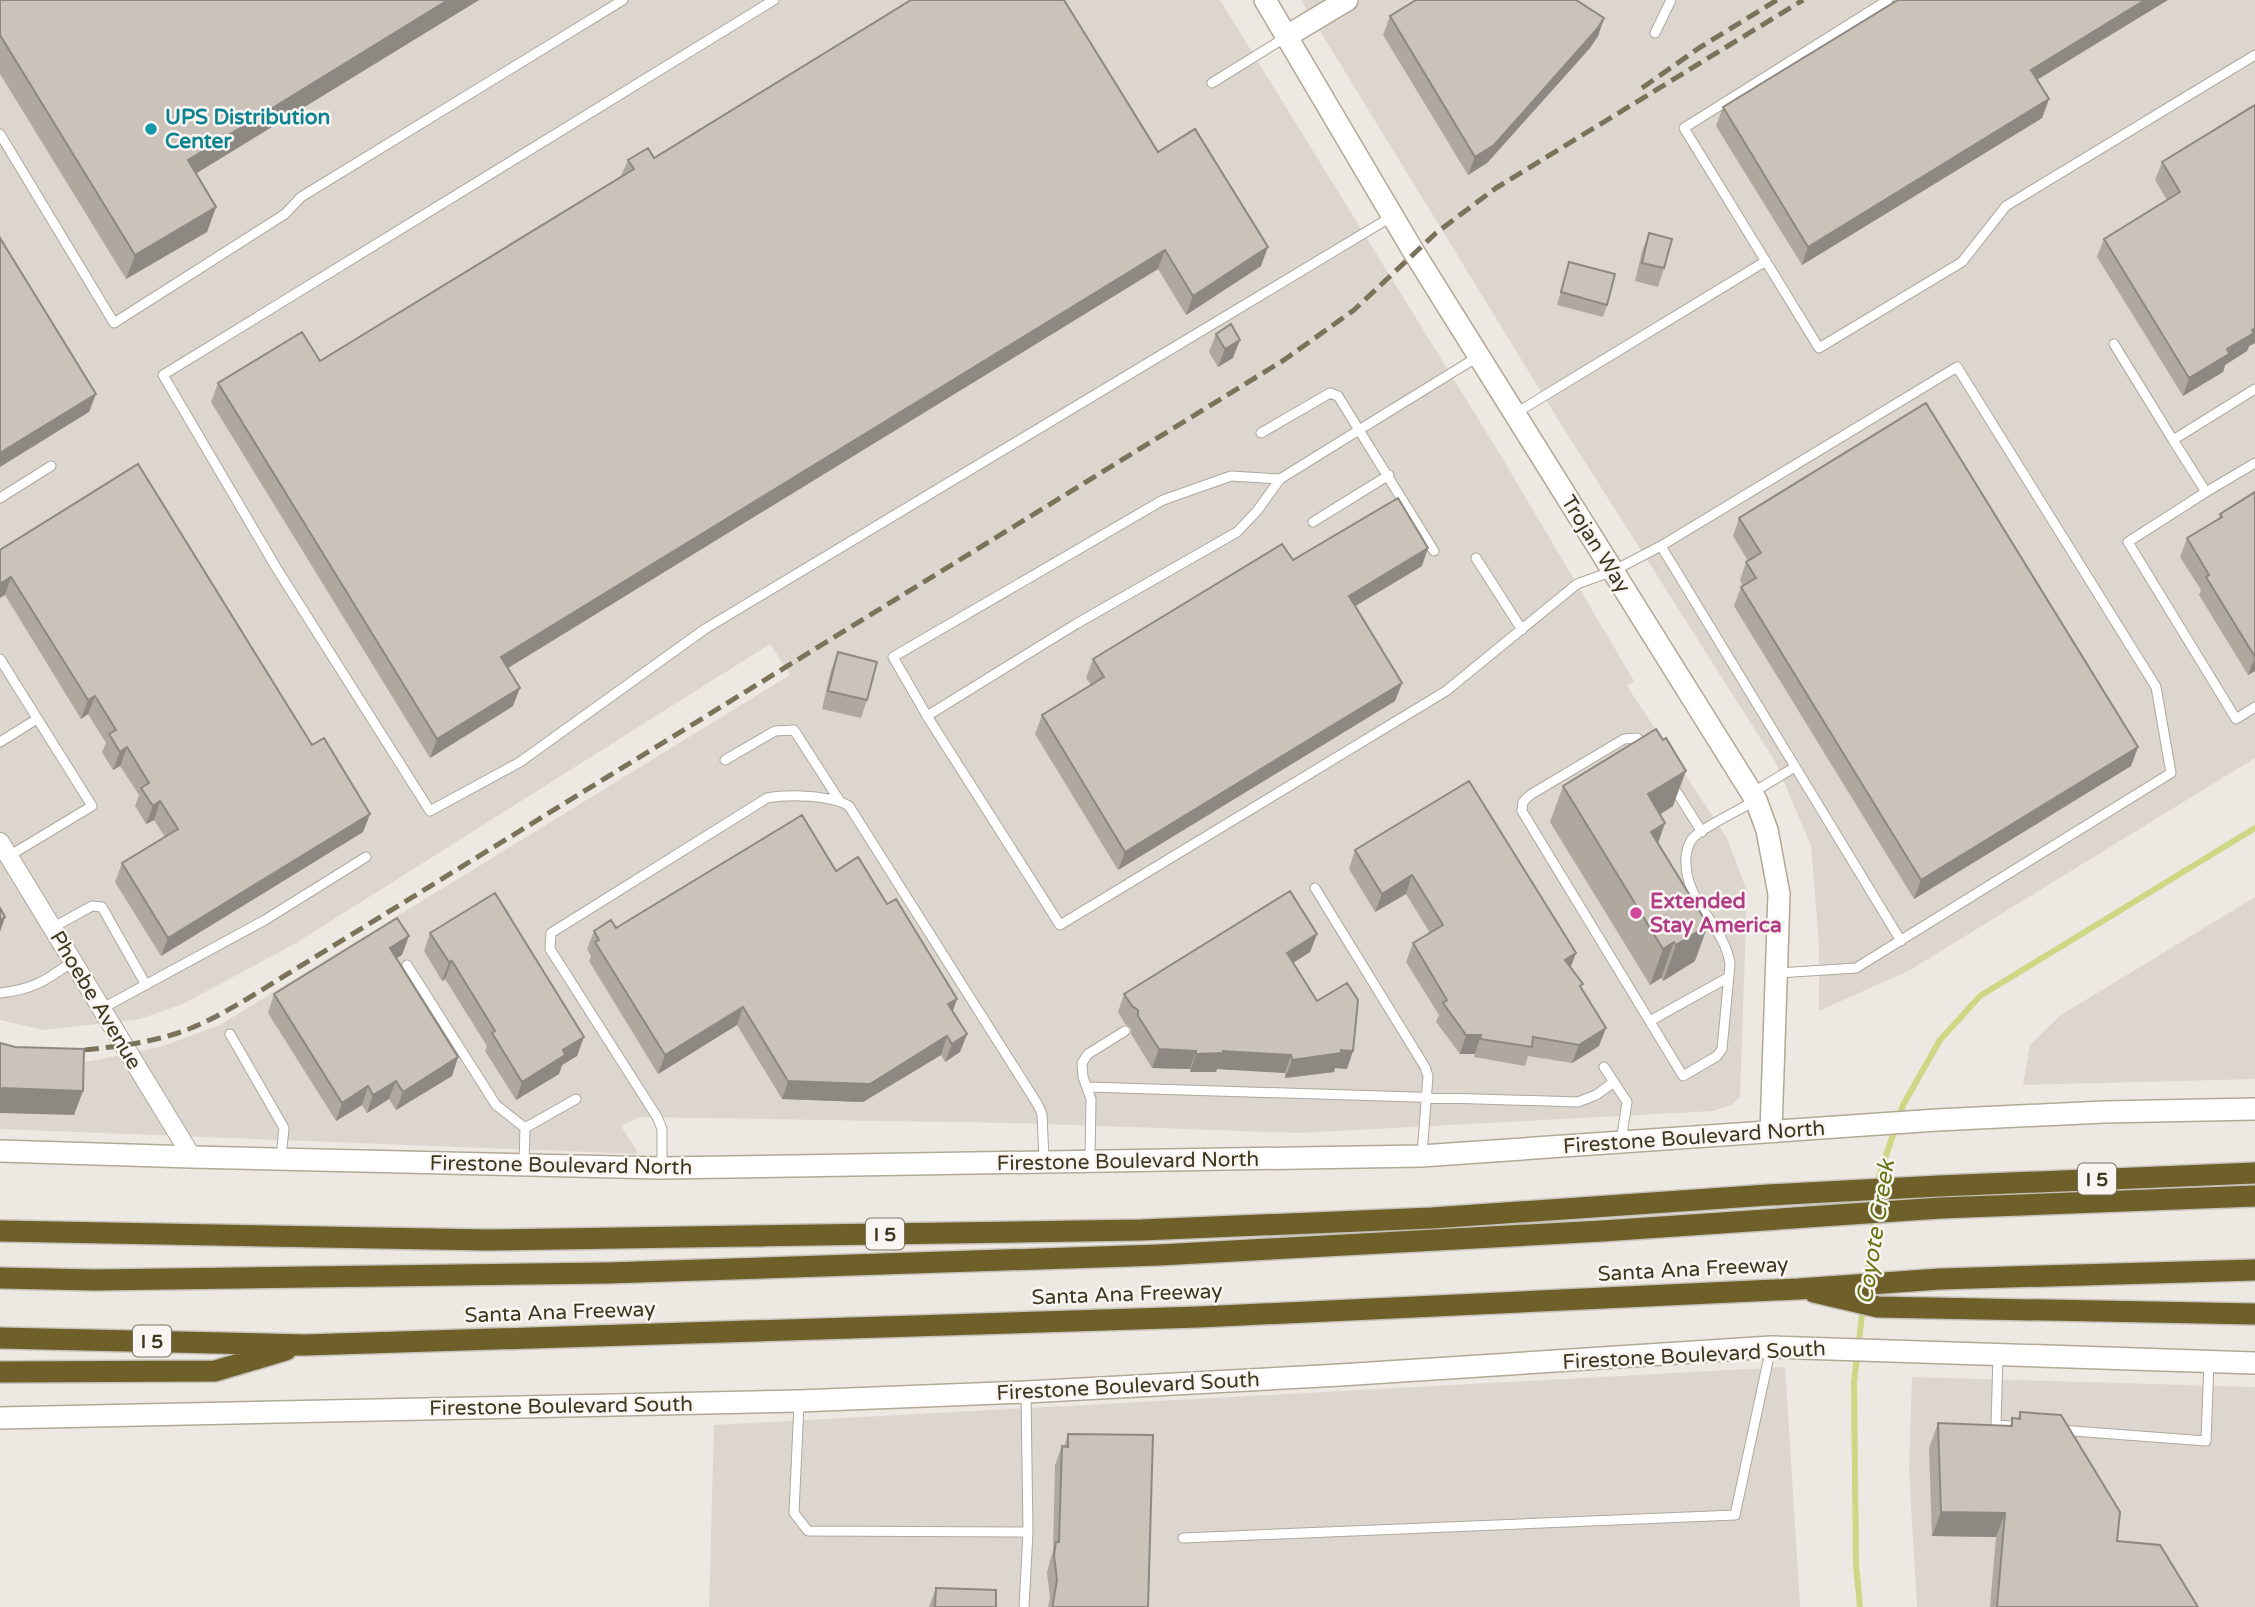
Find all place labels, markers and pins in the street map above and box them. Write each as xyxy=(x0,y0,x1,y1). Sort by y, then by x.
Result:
place label: UPS Distribution Center xyxy=(165,105,330,154)
marker: UPS Distribution Center xyxy=(143,121,159,137)
place label: Extended Stay America xyxy=(1650,889,1782,938)
marker: Extended Stay America xyxy=(1628,905,1644,921)

